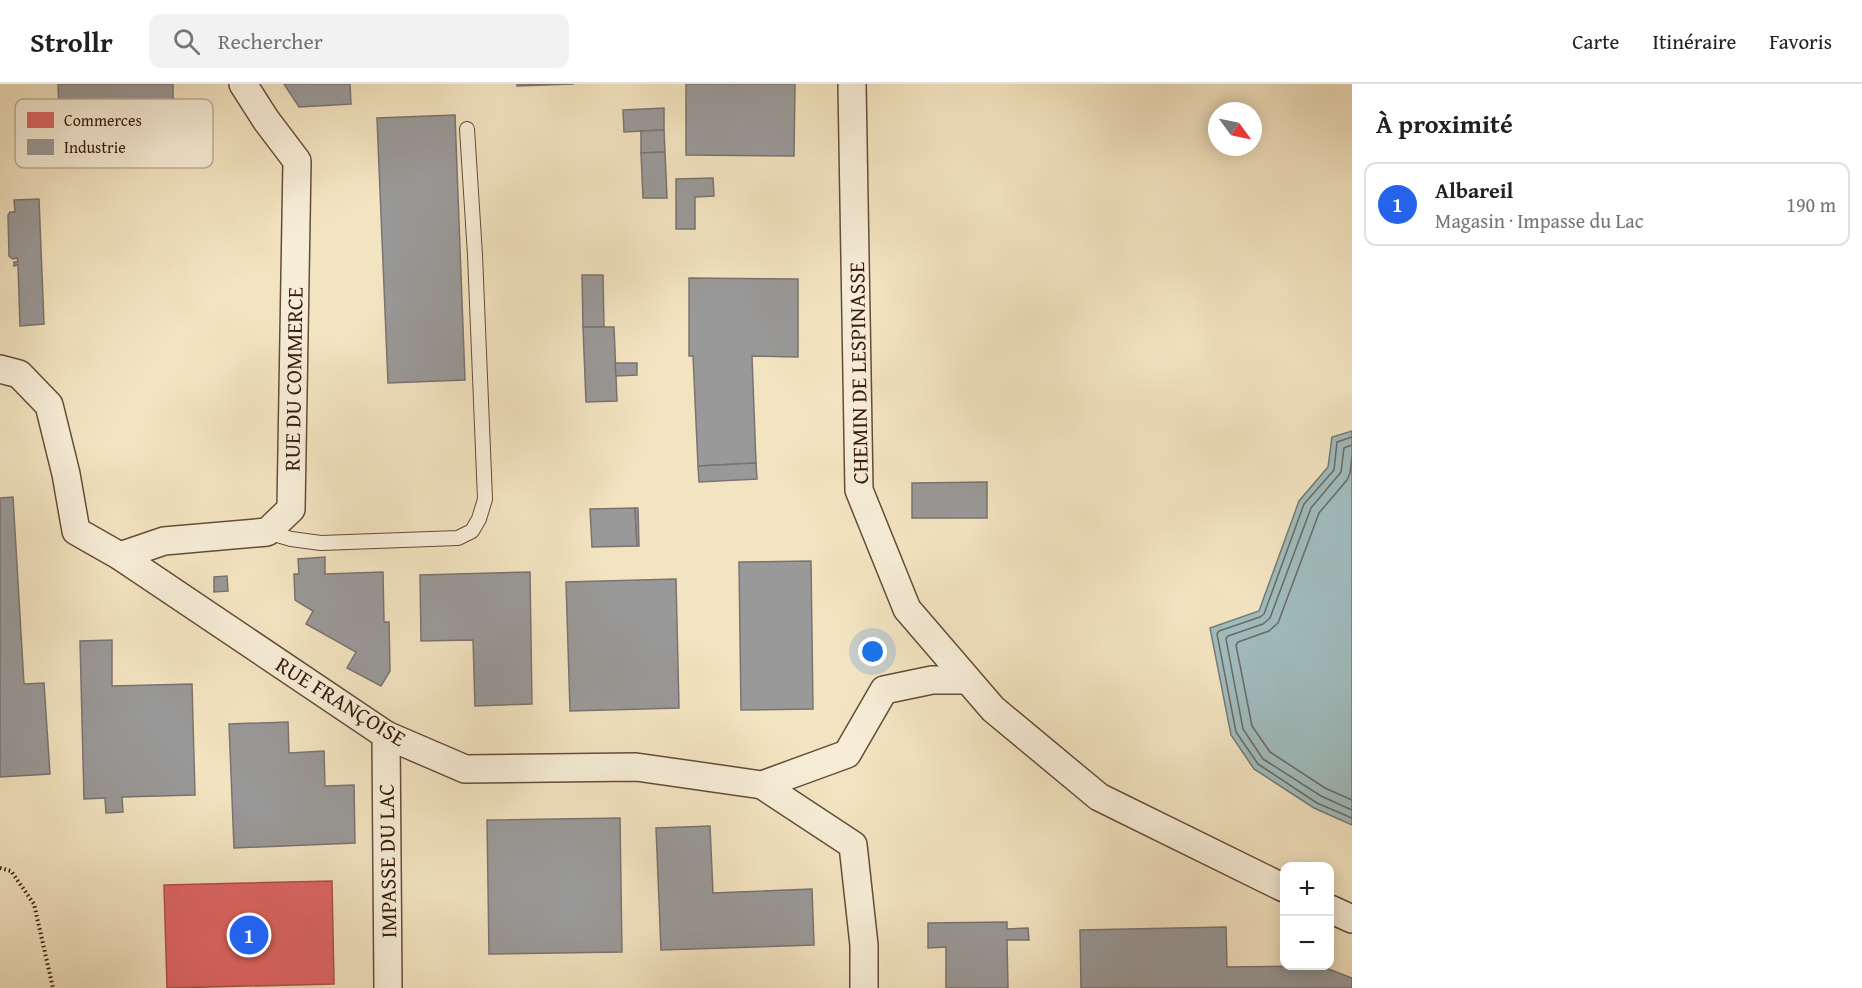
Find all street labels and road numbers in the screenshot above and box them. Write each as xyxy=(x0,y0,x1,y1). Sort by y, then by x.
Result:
street label: CHEMIN DE LESPINASSE xyxy=(840,261,876,485)
street label: RUE DU COMMERCE xyxy=(275,287,311,471)
street label: RUE FRANÇOISE xyxy=(270,648,412,754)
street label: IMPASSE DU LAC xyxy=(370,783,404,939)

